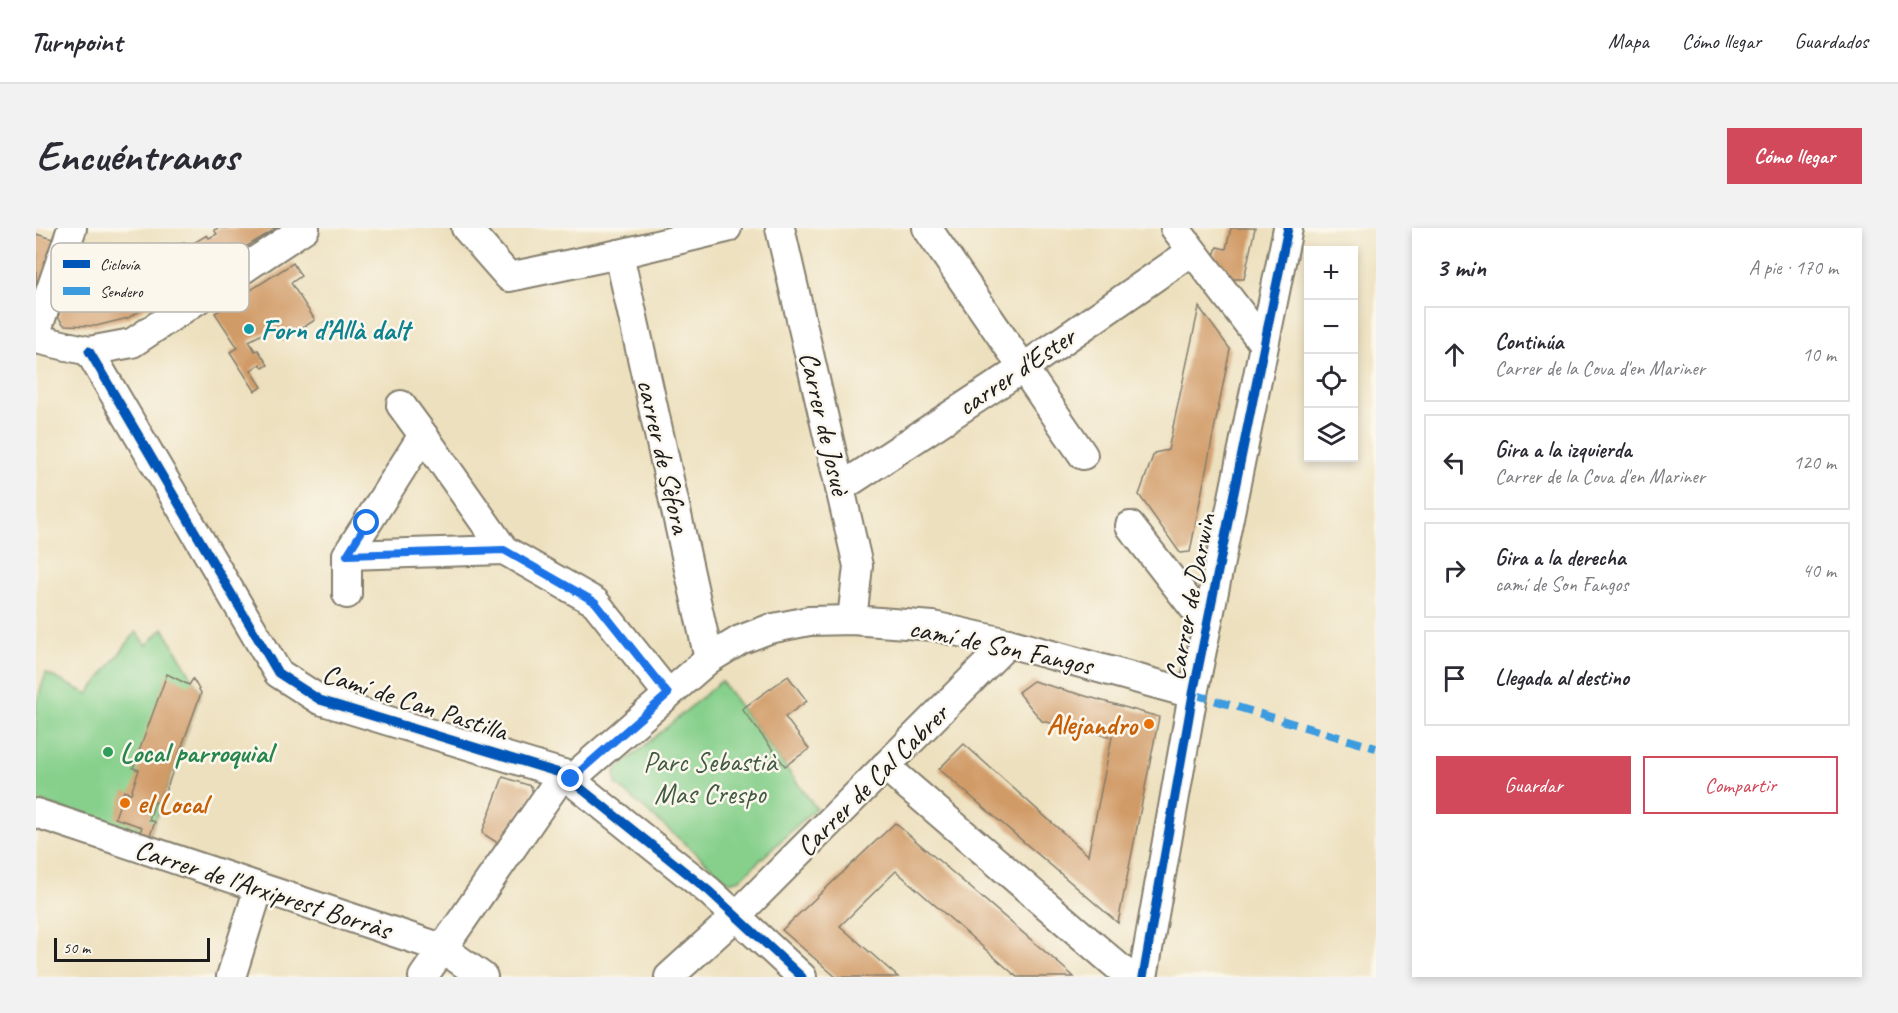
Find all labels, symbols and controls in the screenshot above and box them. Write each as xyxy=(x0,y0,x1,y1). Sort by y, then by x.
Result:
text: Turnpoint xyxy=(30,24,122,59)
text: Mapa xyxy=(1608,28,1649,54)
text: Cómo llegar xyxy=(1682,28,1761,54)
text: Guardados xyxy=(1794,28,1868,54)
button: Cómo llegar xyxy=(1727,128,1862,184)
text: Encuéntranos xyxy=(36,130,238,183)
legend xyxy=(51,243,249,312)
map controls xyxy=(1304,246,1358,462)
button: + xyxy=(1304,246,1358,300)
text: 3 min xyxy=(1436,251,1486,284)
text: Ciclovía xyxy=(100,255,141,275)
text: A pie · 170 m xyxy=(1749,255,1838,280)
text: Sendero xyxy=(100,282,144,302)
button: − xyxy=(1304,300,1358,354)
place label: Forn d’Allà dalt xyxy=(261,312,414,347)
street label: carrer d'Ester xyxy=(950,318,1083,423)
marker: Forn d’Allà dalt xyxy=(242,322,256,336)
text: Continúa xyxy=(1495,328,1563,356)
icon: ahead xyxy=(1438,338,1471,371)
text: 10 m xyxy=(1802,342,1836,367)
street label: Carrer de Josuè xyxy=(792,348,859,500)
button: locate xyxy=(1304,354,1358,408)
text: Carrer de la Cova d'en Mariner xyxy=(1495,356,1705,381)
street label: carrer de Sèfora xyxy=(629,375,699,538)
button: layers xyxy=(1304,408,1358,462)
text: Gira a la izquierda xyxy=(1495,436,1632,464)
icon: left xyxy=(1438,446,1471,479)
text: 120 m xyxy=(1793,450,1836,475)
text: Carrer de la Cova d'en Mariner xyxy=(1495,464,1705,489)
route start xyxy=(353,509,379,535)
street label: Carrer de Darwin xyxy=(1157,509,1224,683)
text: Gira a la derecha xyxy=(1495,544,1626,572)
icon: right xyxy=(1438,554,1471,587)
text: 40 m xyxy=(1802,558,1836,583)
text: camí de Son Fangos xyxy=(1495,572,1628,597)
street label: camí de Son Fangos xyxy=(906,609,1098,683)
street label: Camí de Can Pastilla xyxy=(318,656,513,749)
icon: arrive xyxy=(1438,662,1471,695)
text: Llegada al destino xyxy=(1495,664,1629,692)
street label: Carrer de Cal Cabrer xyxy=(788,695,957,864)
place label: Alejandro xyxy=(1047,707,1139,742)
marker: Alejandro xyxy=(1142,717,1156,731)
place label: Local parroquial xyxy=(120,735,278,770)
park label: Parc Sebastià Mas Crespo xyxy=(643,744,778,811)
marker: Local parroquial xyxy=(101,745,115,759)
button: Guardar xyxy=(1436,756,1631,814)
button: Compartir xyxy=(1643,756,1838,814)
route end xyxy=(557,765,583,791)
place label: el Local xyxy=(137,786,212,821)
marker: el Local xyxy=(118,796,132,810)
street label: Carrer de l'Arxiprest Borràs xyxy=(131,831,398,948)
scale bar xyxy=(54,935,210,962)
text: 50 m xyxy=(63,938,90,958)

